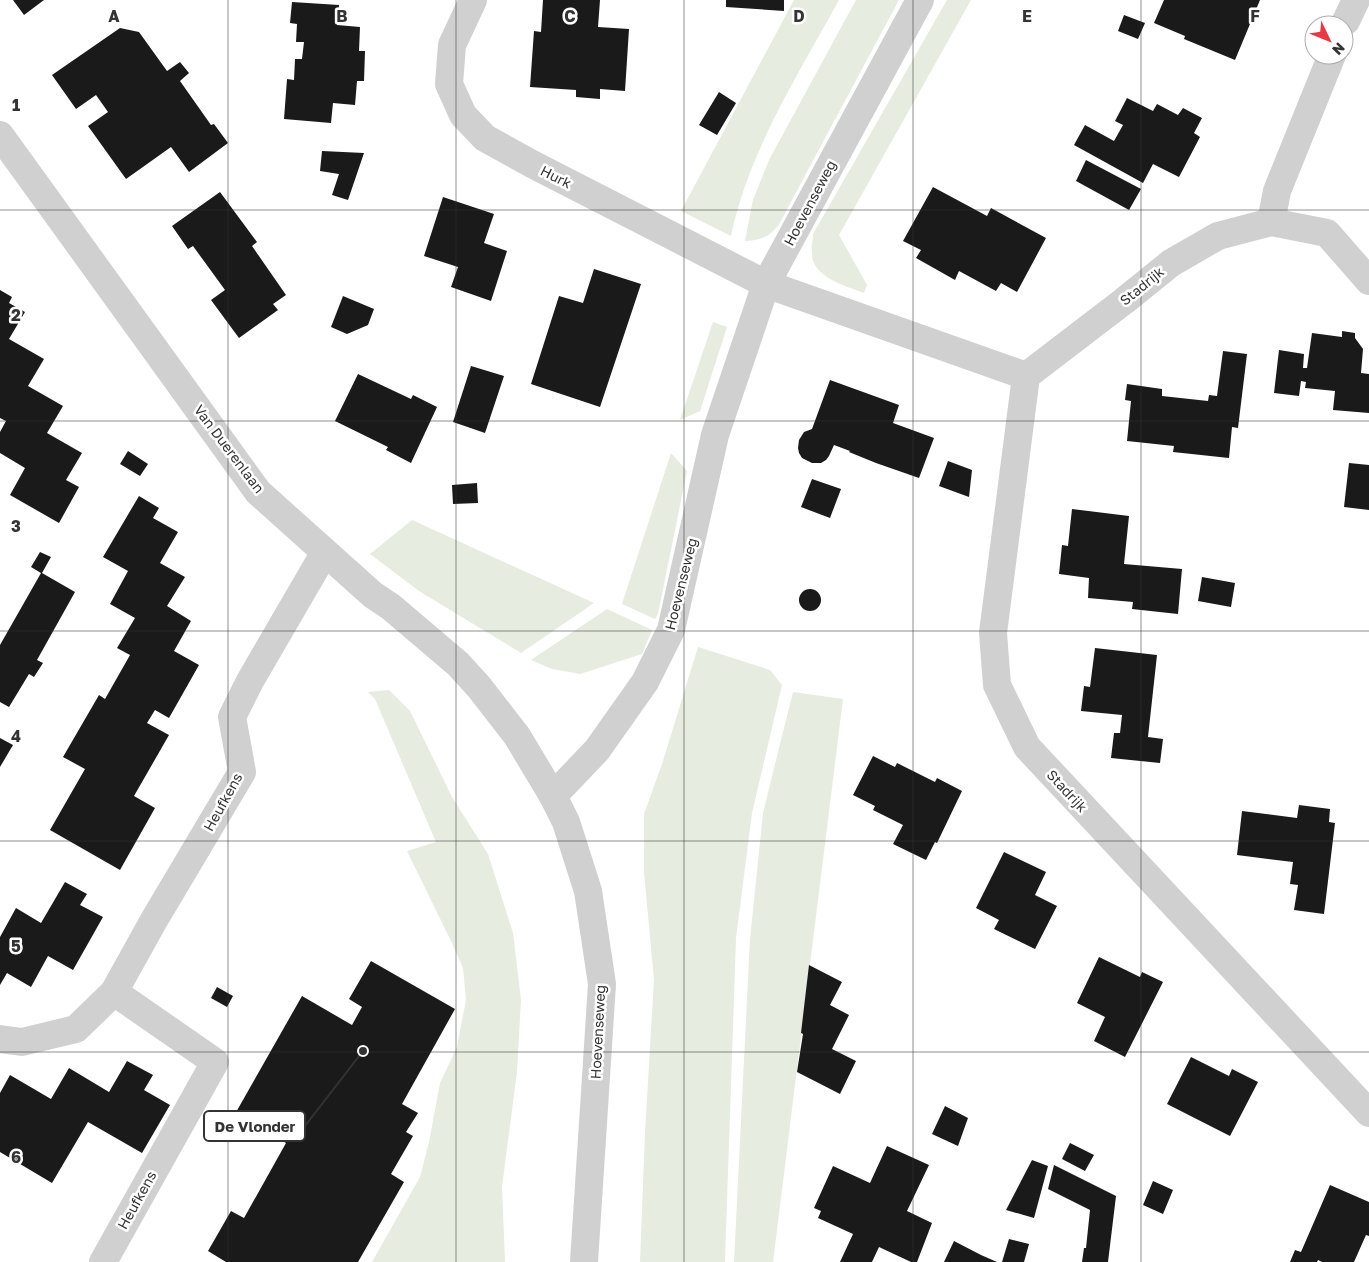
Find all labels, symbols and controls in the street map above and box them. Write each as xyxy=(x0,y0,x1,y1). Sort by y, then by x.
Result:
text: A xyxy=(108,6,120,26)
text: B xyxy=(336,6,348,26)
text: C xyxy=(564,6,576,26)
text: D xyxy=(793,6,805,26)
text: E xyxy=(1022,6,1032,26)
text: F xyxy=(1250,6,1260,26)
north arrow xyxy=(1304,15,1354,65)
text: N xyxy=(1329,40,1349,59)
text: 1 xyxy=(12,95,20,115)
street label: Hoevenseweg xyxy=(780,157,839,248)
street label: Hurk xyxy=(538,162,575,192)
street label: Stadrijk xyxy=(1116,263,1167,308)
text: 2 xyxy=(11,305,21,325)
street label: Van Duerenlaan xyxy=(191,401,268,496)
text: 3 xyxy=(11,516,21,536)
street label: Hoevenseweg xyxy=(661,536,700,632)
text: 4 xyxy=(11,726,21,746)
street label: Stadrijk xyxy=(1044,766,1091,815)
street label: Heufkens xyxy=(200,770,246,834)
text: 5 xyxy=(11,936,21,956)
street label: Hoevenseweg xyxy=(587,984,608,1080)
callout: De Vlonder xyxy=(204,1111,305,1141)
text: De Vlonder xyxy=(215,1117,296,1135)
text: 6 xyxy=(11,1147,21,1167)
street label: Heufkens xyxy=(114,1168,160,1232)

